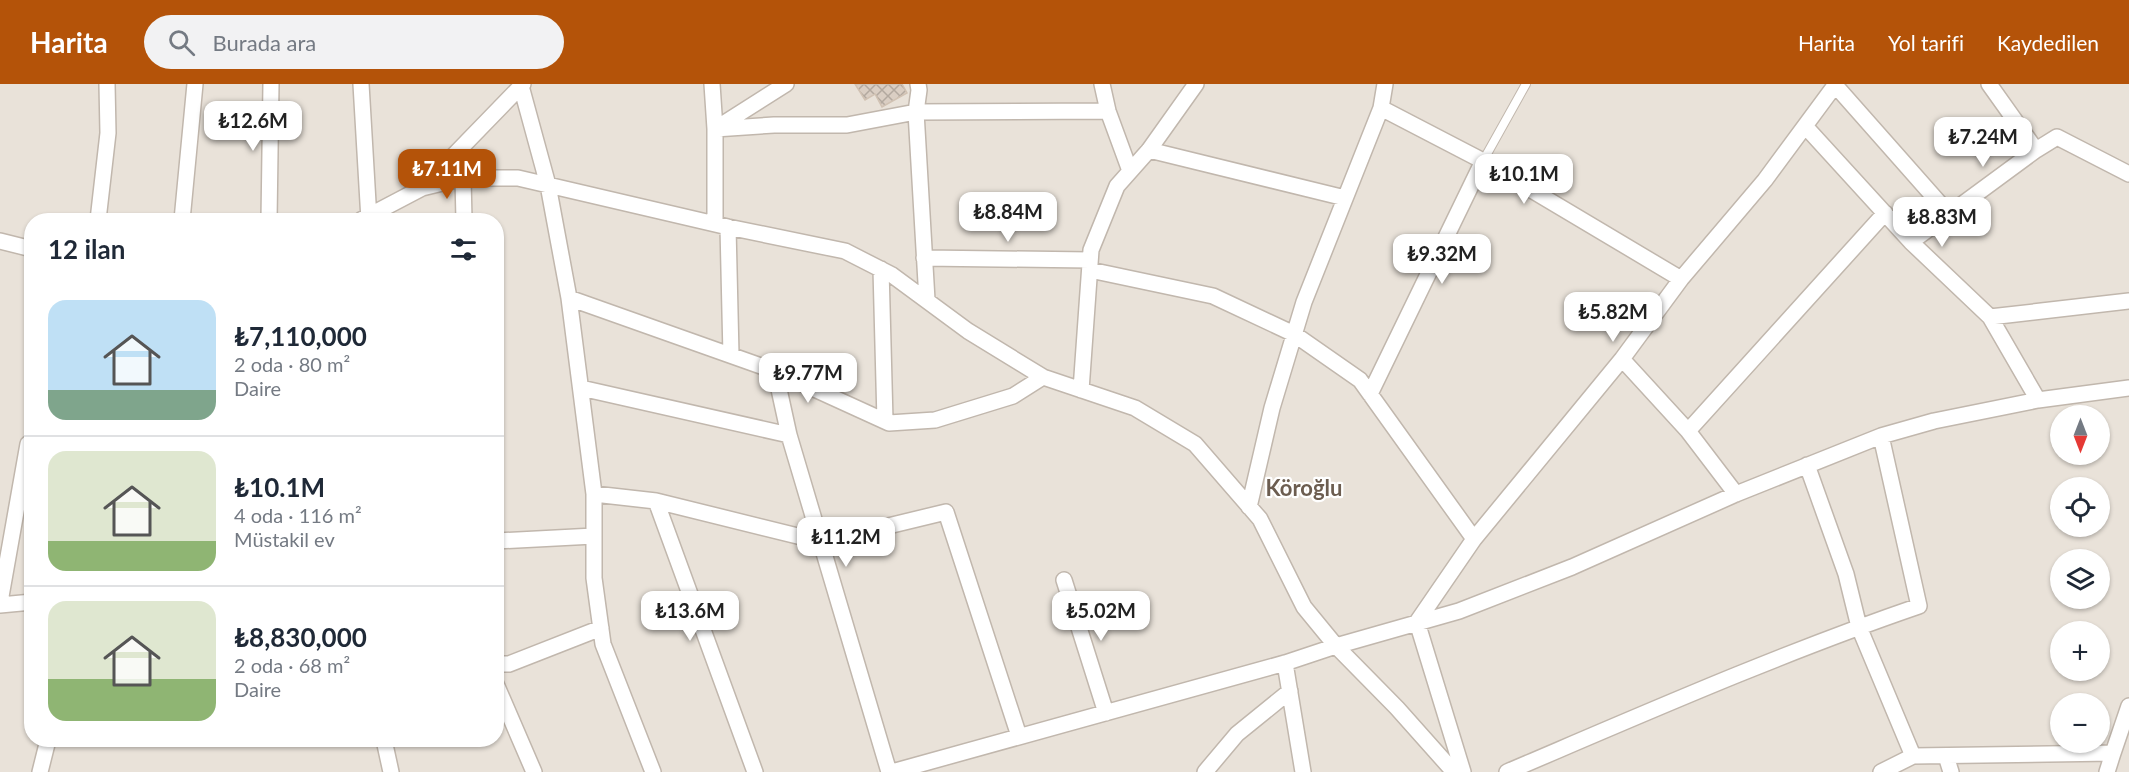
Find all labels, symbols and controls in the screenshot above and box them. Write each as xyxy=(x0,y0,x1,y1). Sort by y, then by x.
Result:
search box xyxy=(144,15,564,69)
text: Harita xyxy=(30,25,108,59)
icon: search xyxy=(165,26,198,59)
text: Burada ara xyxy=(213,29,316,56)
text: Harita xyxy=(1798,30,1855,55)
text: Yol tarifi xyxy=(1888,30,1964,55)
text: Kaydedilen xyxy=(1997,30,2099,55)
pin: ₺12.6M xyxy=(204,101,302,152)
text: ₺12.6M xyxy=(218,108,288,132)
pin: ₺7.24M xyxy=(1934,117,2032,168)
text: ₺7.24M xyxy=(1948,124,2018,148)
pin: ₺7.11M xyxy=(398,149,496,200)
pin: ₺10.1M xyxy=(1475,154,1573,205)
text: ₺7.11M xyxy=(412,156,482,180)
text: ₺10.1M xyxy=(1489,161,1559,185)
pin: ₺8.84M xyxy=(959,192,1057,243)
pin: ₺8.83M xyxy=(1893,197,1991,248)
text: ₺8.84M xyxy=(973,199,1043,223)
text: ₺8.83M xyxy=(1907,204,1977,228)
text: 12 ilan xyxy=(48,233,125,265)
icon: filters xyxy=(447,233,480,266)
pin: ₺9.32M xyxy=(1393,234,1491,285)
text: ₺9.32M xyxy=(1407,241,1477,265)
pin: ₺5.82M xyxy=(1564,292,1662,343)
text: ₺5.82M xyxy=(1578,299,1648,323)
text: ₺7,110,000 xyxy=(234,320,367,352)
icon: home xyxy=(96,324,168,396)
text: 2 oda · 80 m² xyxy=(234,352,350,376)
pin: ₺9.77M xyxy=(759,353,857,404)
text: ₺9.77M xyxy=(773,360,843,384)
text: Daire xyxy=(234,376,281,400)
north arrow xyxy=(2050,405,2110,465)
map controls xyxy=(2050,405,2110,753)
text: ₺10.1M xyxy=(234,471,325,503)
district label: Köroğlu xyxy=(1266,474,1342,501)
icon: home xyxy=(96,475,168,547)
button: locate xyxy=(2050,477,2110,537)
text: 4 oda · 116 m² xyxy=(234,503,362,527)
pin: ₺11.2M xyxy=(797,517,895,568)
text: ₺11.2M xyxy=(811,524,881,548)
text: Müstakil ev xyxy=(234,527,335,551)
button: layers xyxy=(2050,549,2110,609)
pin: ₺13.6M xyxy=(641,591,739,642)
pin: ₺5.02M xyxy=(1052,591,1150,642)
text: ₺13.6M xyxy=(655,598,725,622)
text: ₺5.02M xyxy=(1066,598,1136,622)
text: ₺8,830,000 xyxy=(234,621,367,653)
button: + xyxy=(2050,621,2110,681)
icon: home xyxy=(96,625,168,697)
text: 2 oda · 68 m² xyxy=(234,653,350,677)
text: Daire xyxy=(234,677,281,701)
button: − xyxy=(2050,693,2110,753)

